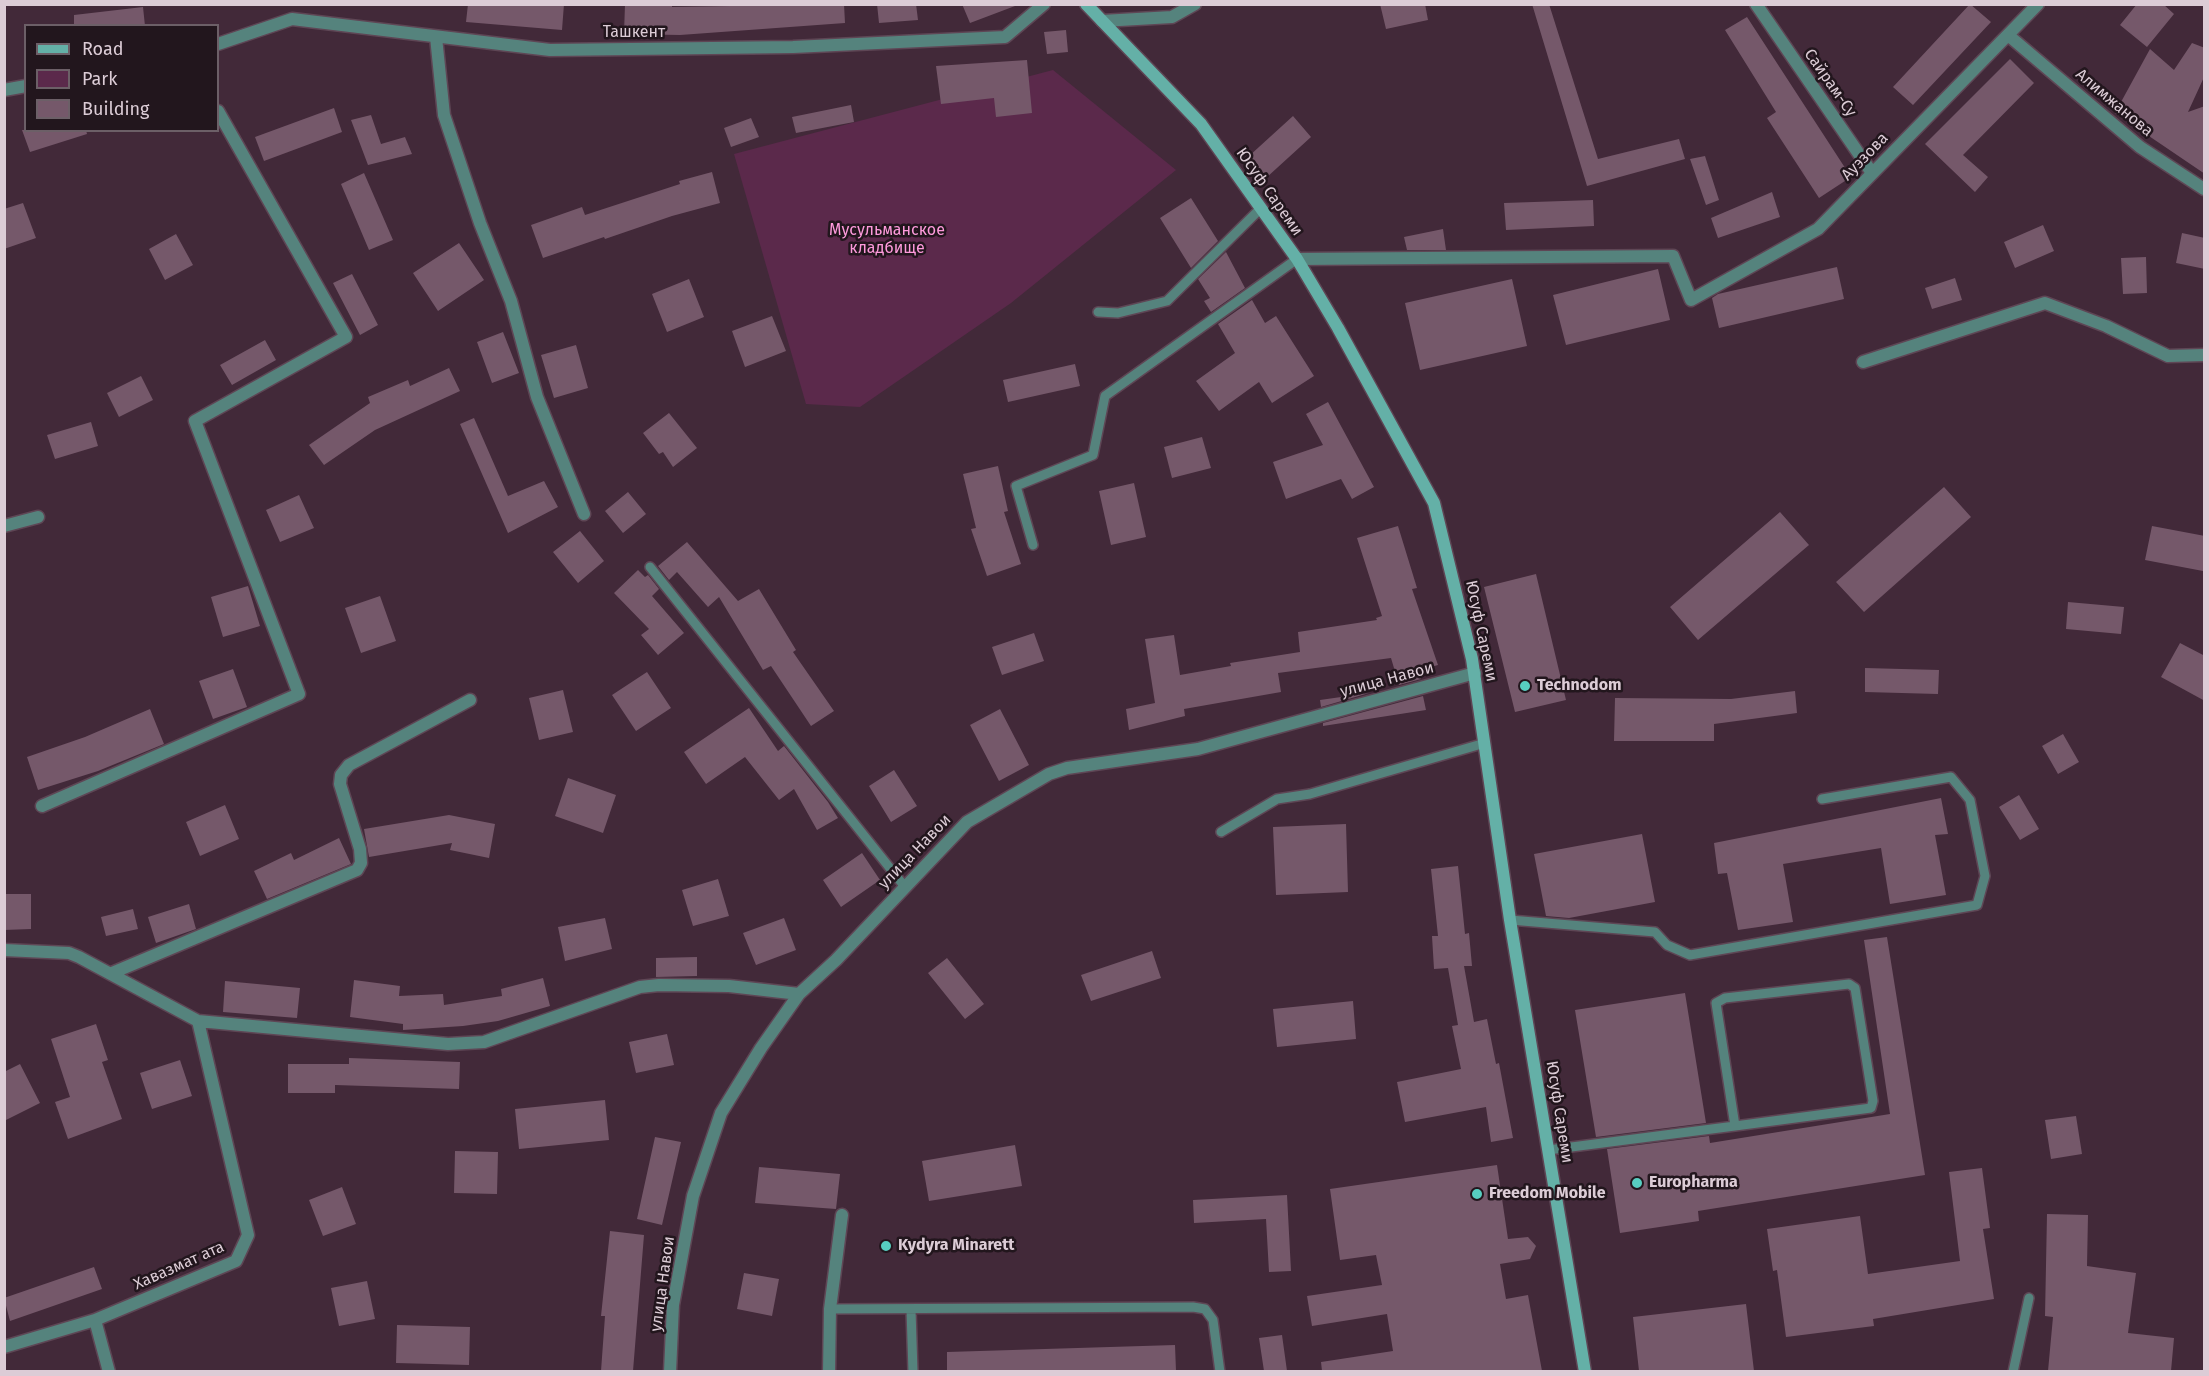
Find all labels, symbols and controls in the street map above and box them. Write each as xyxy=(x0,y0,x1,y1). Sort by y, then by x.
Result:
street label: Ташкент xyxy=(603,23,665,43)
legend xyxy=(24,24,219,132)
text: Road xyxy=(82,38,124,60)
street label: Сайрам-Су xyxy=(1800,45,1860,121)
street label: Алимжанова xyxy=(2071,65,2157,141)
text: Park xyxy=(82,68,117,90)
text: Building xyxy=(82,98,149,120)
street label: Ауэзова xyxy=(1838,129,1892,185)
street label: Юсуф Сареми xyxy=(1232,144,1306,240)
park label: Мусульманское кладбище xyxy=(829,221,945,259)
street label: Юсуф Сареми xyxy=(1461,579,1501,683)
street label: улица Навои xyxy=(1338,658,1436,702)
place label: Technodom xyxy=(1537,676,1622,696)
marker: Technodom xyxy=(1518,679,1532,693)
street label: улица Навои xyxy=(875,811,955,893)
street label: Юсуф Сареми xyxy=(1541,1060,1577,1164)
place label: Europharma xyxy=(1649,1173,1738,1193)
marker: Europharma xyxy=(1630,1176,1644,1190)
place label: Freedom Mobile xyxy=(1489,1184,1606,1204)
marker: Freedom Mobile xyxy=(1470,1187,1484,1201)
street label: улица Навои xyxy=(647,1235,679,1333)
place label: Kydyra Minarett xyxy=(898,1236,1015,1256)
street label: Хавазмат ата xyxy=(131,1237,227,1295)
marker: Kydyra Minarett xyxy=(879,1239,893,1253)

